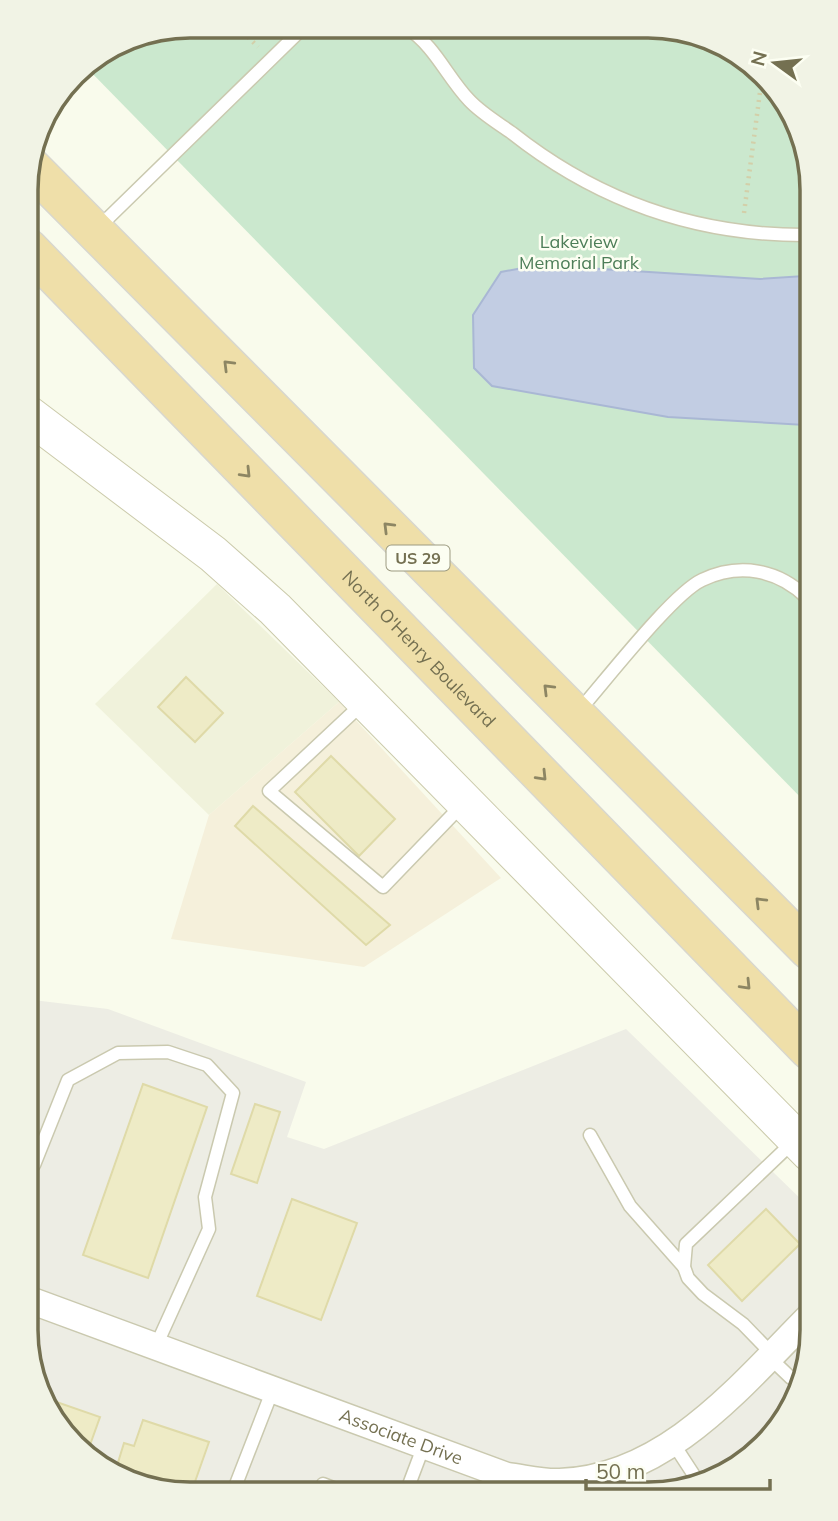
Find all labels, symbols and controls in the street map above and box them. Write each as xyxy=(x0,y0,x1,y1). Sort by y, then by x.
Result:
north arrow xyxy=(740,28,810,98)
text: N xyxy=(745,49,772,69)
park label: Lakeview Memorial Park xyxy=(519,230,640,274)
one-way arrow xyxy=(223,361,236,374)
one-way arrow xyxy=(238,465,251,478)
one-way arrow xyxy=(383,522,396,535)
road number: US 29 xyxy=(386,545,450,570)
street label: North O'Henry Boulevard xyxy=(338,566,501,732)
one-way arrow xyxy=(543,684,556,697)
one-way arrow xyxy=(534,768,546,780)
one-way arrow xyxy=(756,897,769,910)
one-way arrow xyxy=(737,976,750,989)
street label: Associate Drive xyxy=(336,1403,466,1470)
scale bar xyxy=(586,1448,770,1492)
text: 50 m xyxy=(596,1458,645,1484)

